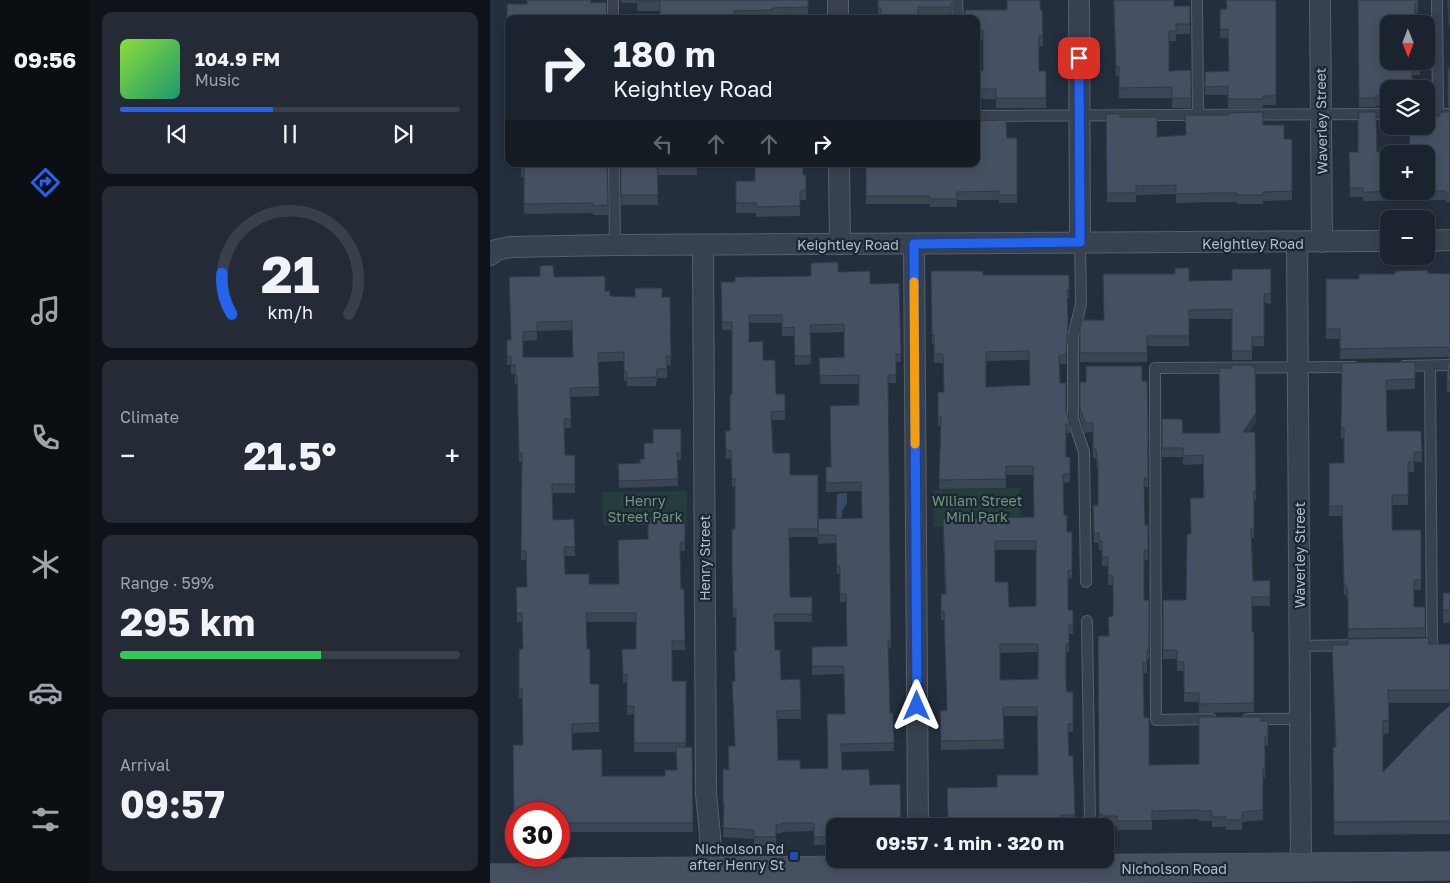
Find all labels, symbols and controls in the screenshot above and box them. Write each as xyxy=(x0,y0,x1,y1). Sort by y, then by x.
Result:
north arrow xyxy=(1380,15,1435,70)
map controls xyxy=(1380,15,1435,265)
text: 180 m xyxy=(613,33,716,75)
icon: right xyxy=(530,35,595,100)
pin xyxy=(1058,37,1100,79)
icon: arrive xyxy=(1065,44,1093,72)
text: 09:56 xyxy=(14,46,76,73)
text: 104.9 FM xyxy=(195,47,280,70)
street label: Waverley Street xyxy=(1312,68,1330,174)
text: Music xyxy=(195,70,240,90)
text: Keightley Road xyxy=(613,75,773,102)
button: layers xyxy=(1380,80,1435,135)
icon: previous xyxy=(163,120,191,148)
icon: pause xyxy=(276,120,304,148)
icon: next xyxy=(389,120,417,148)
icon: left xyxy=(649,130,677,158)
icon: ahead xyxy=(702,130,730,158)
icon: ahead xyxy=(755,130,783,158)
icon: right xyxy=(808,130,836,158)
button: + xyxy=(1380,145,1435,200)
icon: directions xyxy=(28,165,63,200)
button: − xyxy=(1380,210,1435,265)
street label: Keightley Road xyxy=(1202,235,1304,252)
street label: Keightley Road xyxy=(797,236,899,253)
text: 21 xyxy=(261,242,319,304)
icon: music xyxy=(28,293,63,328)
text: km/h xyxy=(267,301,313,323)
text: Climate xyxy=(120,407,179,427)
icon: phone xyxy=(28,420,63,455)
text: 21.5° xyxy=(244,433,336,478)
text: − xyxy=(120,439,135,472)
text: + xyxy=(445,439,460,472)
park label: Henry Street Park xyxy=(607,492,683,525)
park label: Wiliam Street Mini Park xyxy=(932,492,1022,525)
street label: Waverley Street xyxy=(1291,502,1308,608)
street label: Henry Street xyxy=(696,515,713,601)
icon: climate xyxy=(28,547,63,582)
text: Range · 59% xyxy=(120,573,214,593)
text: 295 km xyxy=(120,599,255,644)
icon: car xyxy=(28,675,63,710)
position arrow xyxy=(890,679,942,731)
text: Arrival xyxy=(120,755,170,775)
text: 09:57 xyxy=(120,781,225,826)
icon: filters xyxy=(28,802,63,837)
speed limit sign: 30 xyxy=(505,802,570,867)
text: 09:57 · 1 min · 320 m xyxy=(876,831,1064,854)
place label: Nicholson Rd after Henry St xyxy=(689,840,784,873)
marker: Nicholson Rd after Henry St xyxy=(788,850,800,862)
street label: Nicholson Road xyxy=(1121,860,1227,877)

